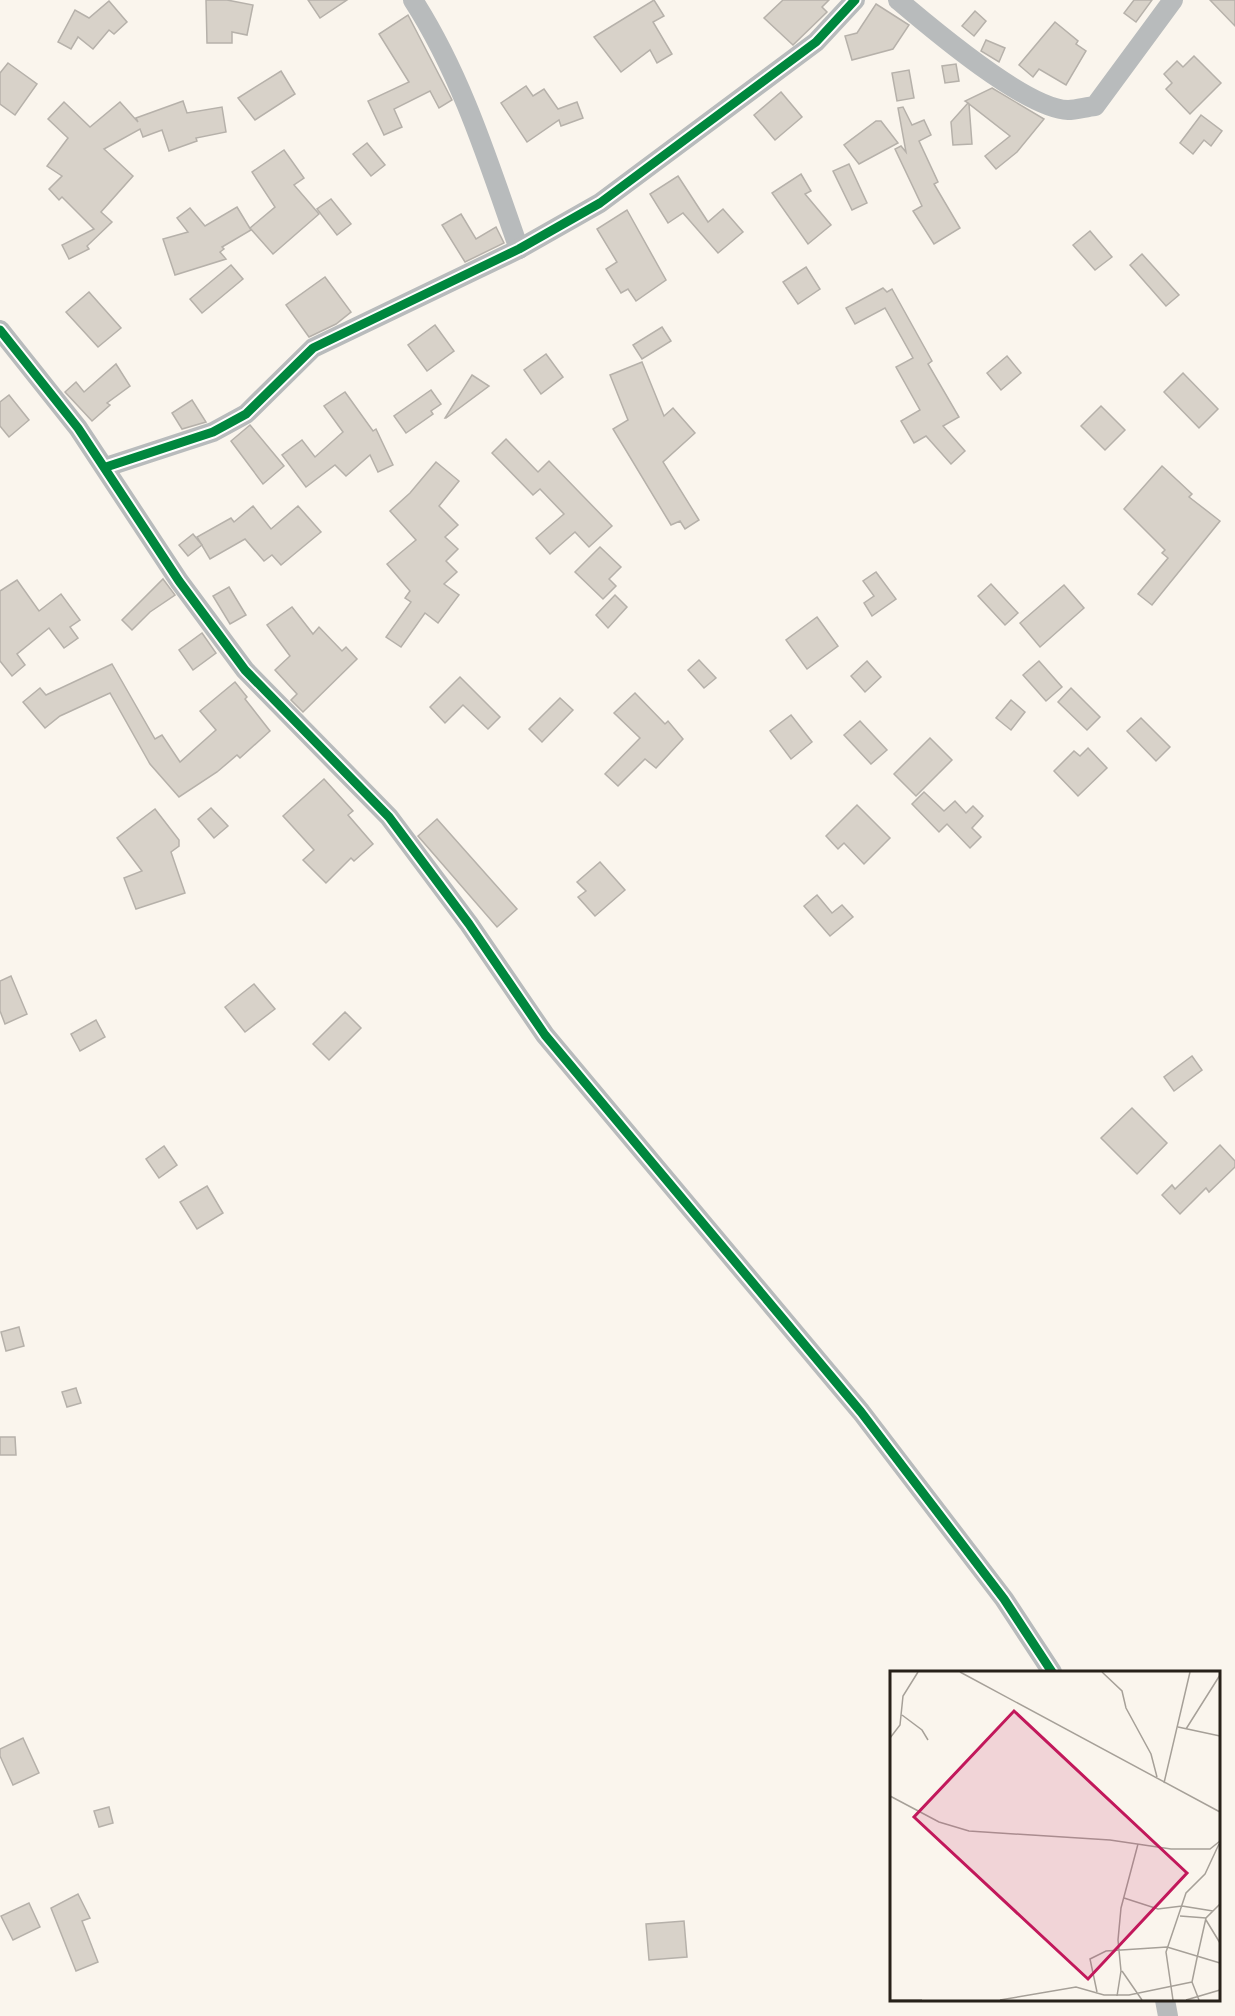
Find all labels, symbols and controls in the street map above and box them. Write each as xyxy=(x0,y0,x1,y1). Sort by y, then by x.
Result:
inset map xyxy=(890,1671,1220,2001)

